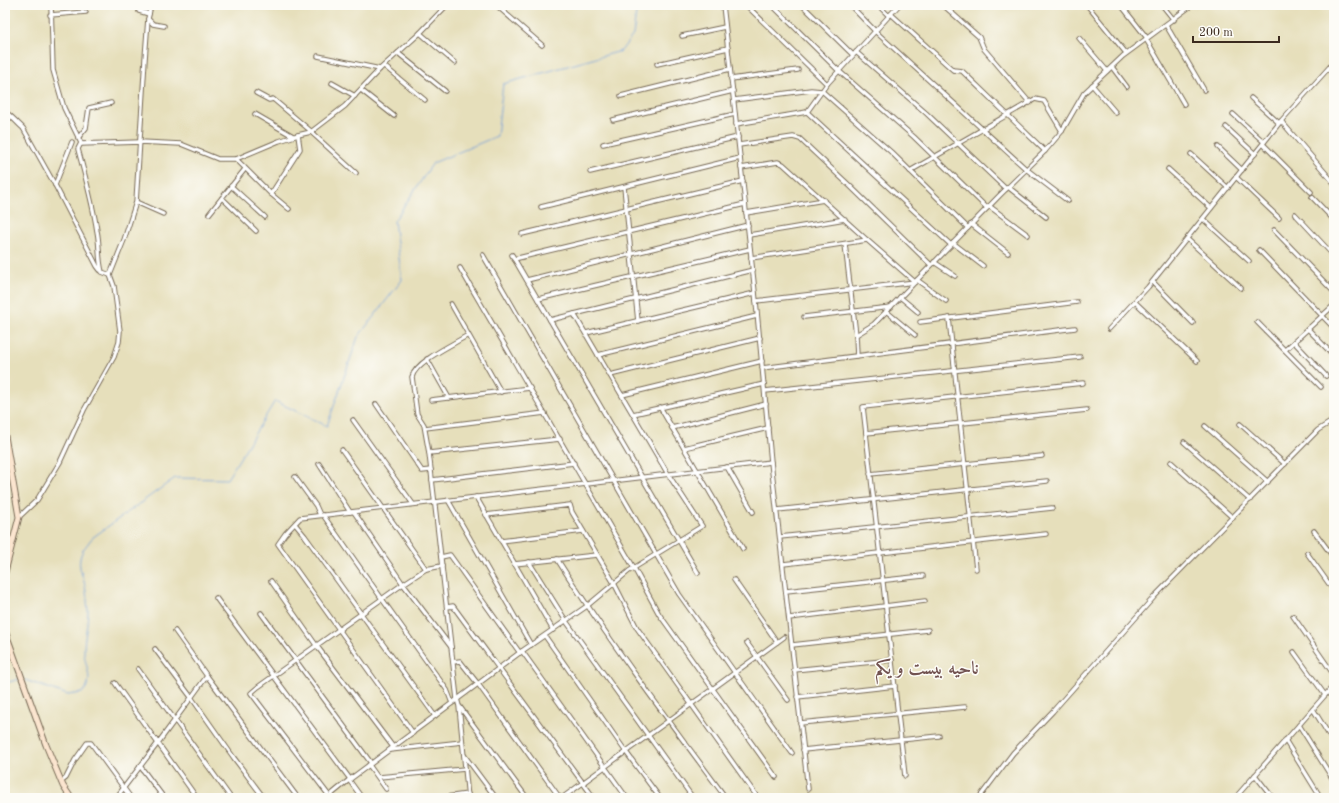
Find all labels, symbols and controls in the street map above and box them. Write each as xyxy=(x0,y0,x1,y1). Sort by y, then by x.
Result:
scale bar xyxy=(1193,18,1279,44)
text: 200 m xyxy=(1199,27,1233,39)
district label: ناحیه بیست و یکم xyxy=(875,658,979,685)

